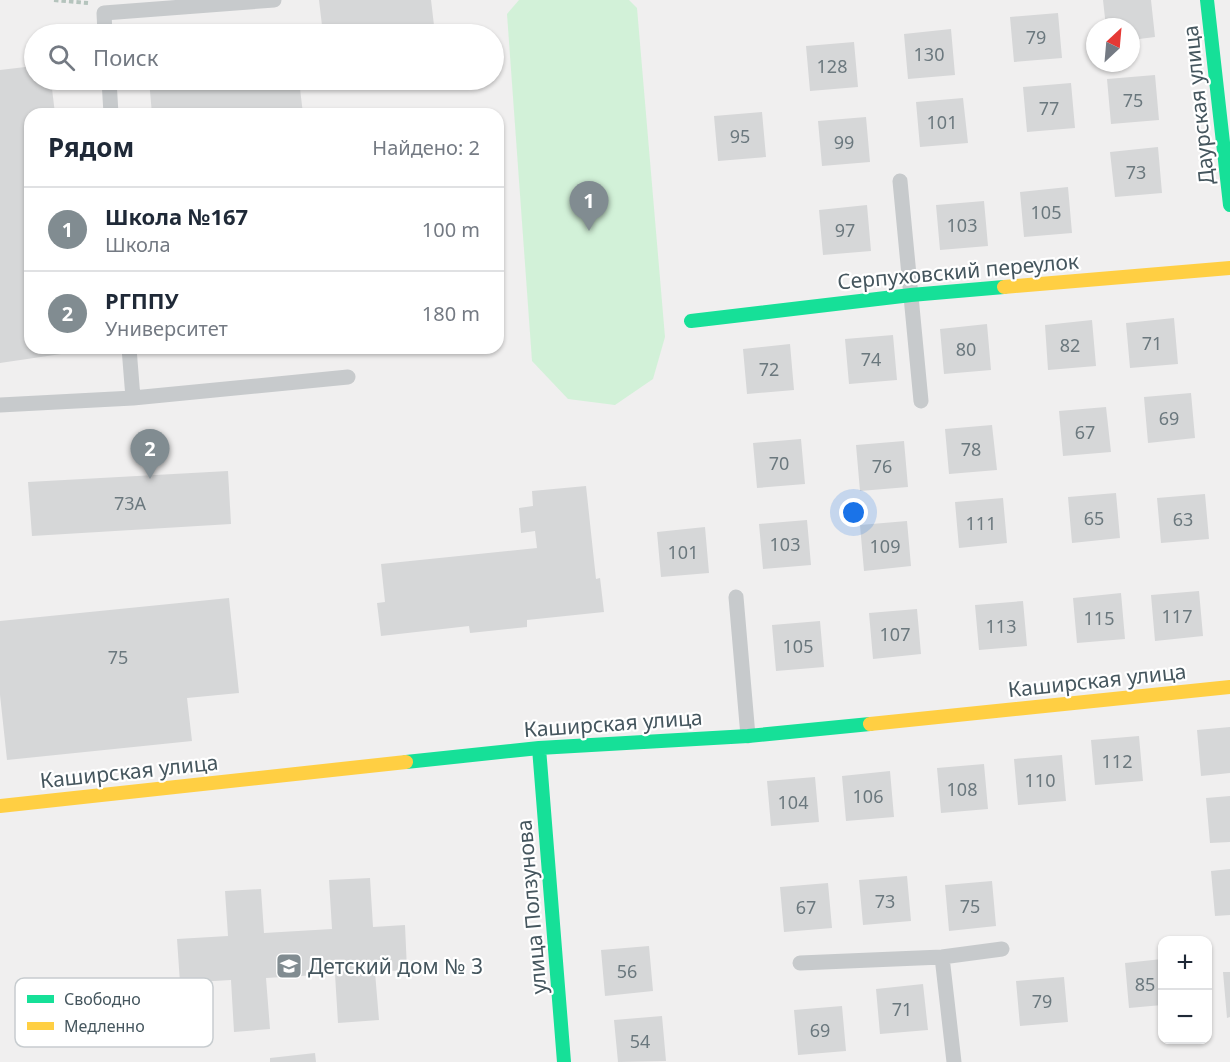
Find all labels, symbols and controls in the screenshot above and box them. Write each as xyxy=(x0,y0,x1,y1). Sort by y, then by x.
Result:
north arrow xyxy=(1086,18,1140,72)
search box xyxy=(24,24,504,90)
street label: Даурская улица xyxy=(1176,24,1220,186)
house number: 79 xyxy=(1026,25,1046,49)
icon: search xyxy=(45,41,78,74)
text: Поиск xyxy=(93,42,158,72)
house number: 130 xyxy=(914,42,944,66)
house number: 128 xyxy=(817,54,847,78)
house number: 75 xyxy=(1123,88,1143,112)
house number: 77 xyxy=(1039,96,1059,120)
house number: 101 xyxy=(927,110,957,134)
house number: 95 xyxy=(730,124,750,148)
text: Рядом xyxy=(48,129,134,165)
house number: 99 xyxy=(834,130,854,154)
text: Найдено: 2 xyxy=(372,134,480,161)
house number: 73 xyxy=(1126,160,1146,184)
pin: 1 xyxy=(570,182,608,231)
house number: 105 xyxy=(1031,200,1061,224)
text: Школа №167 xyxy=(105,201,248,231)
house number: 103 xyxy=(947,213,977,237)
text: 1 xyxy=(62,216,73,243)
text: 100 m xyxy=(422,216,480,243)
house number: 97 xyxy=(835,218,855,242)
text: Школа xyxy=(105,231,171,258)
street label: Серпуховский переулок xyxy=(836,246,1080,296)
text: РГППУ xyxy=(105,285,179,315)
text: 2 xyxy=(62,300,73,327)
text: 180 m xyxy=(422,300,480,327)
text: Университет xyxy=(105,315,228,342)
house number: 71 xyxy=(1142,331,1162,355)
house number: 82 xyxy=(1060,333,1080,357)
house number: 80 xyxy=(956,337,976,361)
house number: 74 xyxy=(861,347,881,371)
house number: 72 xyxy=(759,357,779,381)
house number: 69 xyxy=(1159,406,1179,430)
house number: 67 xyxy=(1075,420,1095,444)
pin: 2 xyxy=(130,430,170,479)
house number: 78 xyxy=(961,437,981,461)
house number: 70 xyxy=(769,451,789,475)
house number: 76 xyxy=(872,454,892,478)
house number: 73А xyxy=(114,491,147,515)
your location xyxy=(839,498,868,527)
house number: 65 xyxy=(1084,506,1104,530)
house number: 63 xyxy=(1173,507,1193,531)
house number: 111 xyxy=(966,511,996,535)
house number: 103 xyxy=(770,532,800,556)
house number: 109 xyxy=(870,534,900,558)
house number: 101 xyxy=(668,540,698,564)
house number: 117 xyxy=(1162,604,1192,628)
house number: 115 xyxy=(1084,606,1114,630)
house number: 113 xyxy=(986,614,1016,638)
house number: 107 xyxy=(880,622,910,646)
house number: 105 xyxy=(783,634,813,658)
house number: 75 xyxy=(108,645,128,669)
street label: Каширская улица xyxy=(1007,657,1187,703)
street label: Каширская улица xyxy=(523,703,703,743)
street label: Каширская улица xyxy=(39,748,219,794)
house number: 112 xyxy=(1102,749,1132,773)
house number: 110 xyxy=(1025,768,1055,792)
house number: 108 xyxy=(947,777,977,801)
house number: 106 xyxy=(853,784,883,808)
house number: 104 xyxy=(778,790,808,814)
street label: улица Ползунова xyxy=(509,819,553,995)
house number: 73 xyxy=(875,889,895,913)
house number: 75 xyxy=(960,894,980,918)
house number: 67 xyxy=(796,895,816,919)
map controls xyxy=(1158,936,1212,1044)
button: + xyxy=(1158,936,1212,990)
school or university icon: Детский дом № 3 xyxy=(274,951,304,981)
place label: Детский дом № 3 xyxy=(308,952,483,980)
house number: 56 xyxy=(617,959,637,983)
house number: 85 xyxy=(1135,972,1155,996)
legend xyxy=(15,978,213,1047)
text: Свободно xyxy=(64,988,141,1010)
house number: 79 xyxy=(1032,989,1052,1013)
button: − xyxy=(1158,990,1212,1044)
house number: 71 xyxy=(892,997,912,1021)
text: Медленно xyxy=(64,1015,145,1037)
house number: 69 xyxy=(810,1018,830,1042)
house number: 54 xyxy=(630,1029,650,1053)

